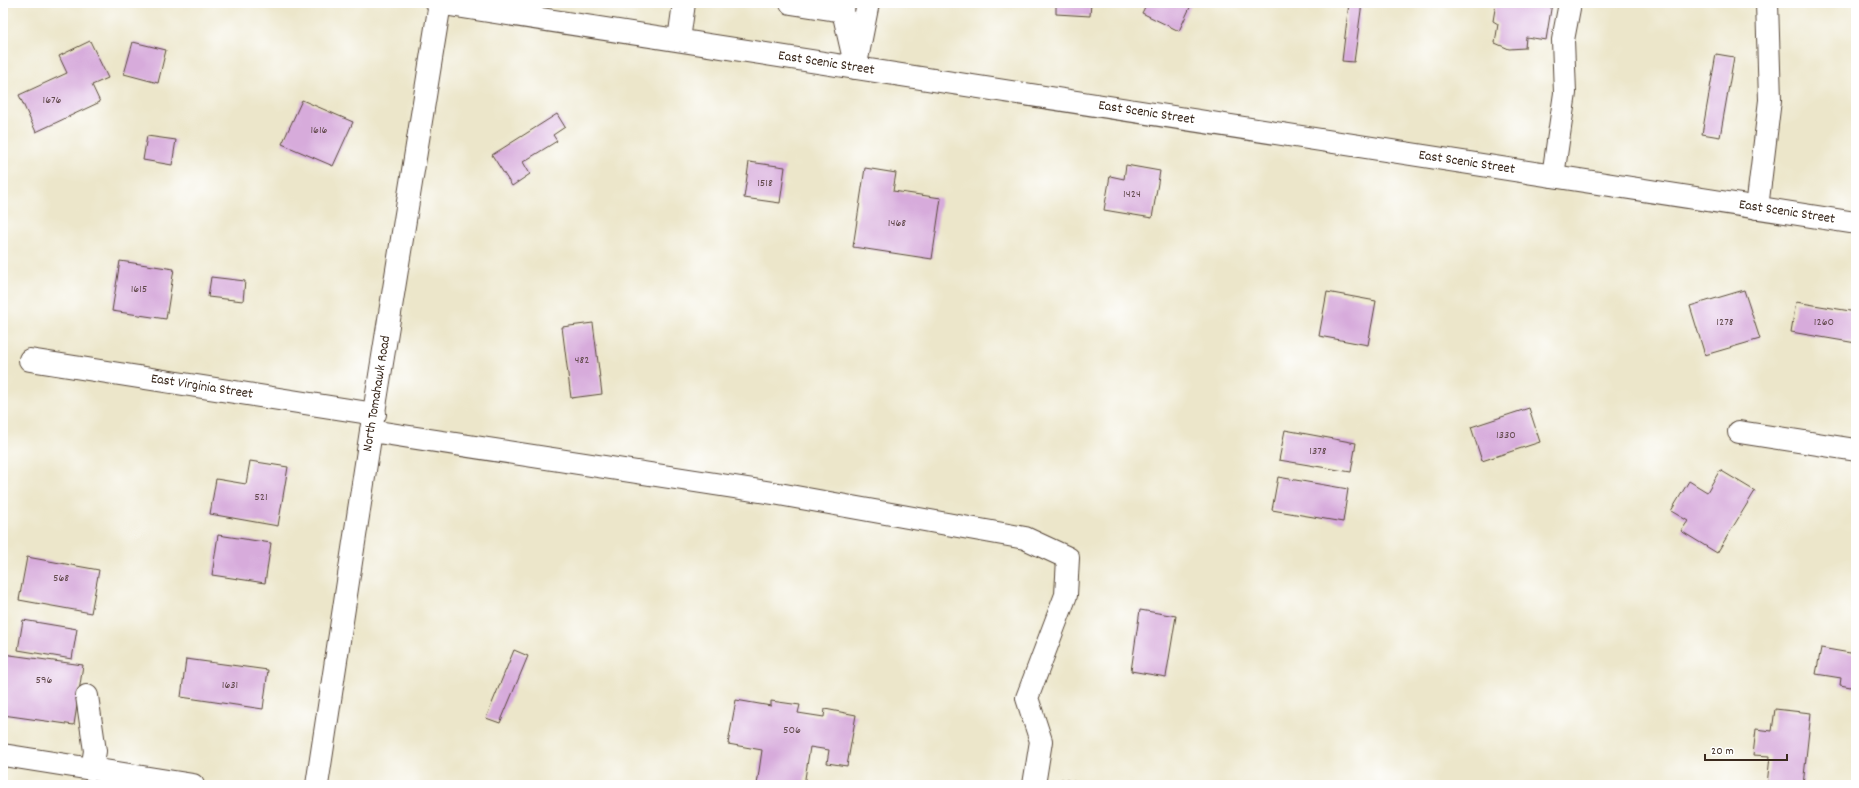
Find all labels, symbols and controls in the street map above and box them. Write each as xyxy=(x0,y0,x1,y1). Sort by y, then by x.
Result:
street label: East Scenic Street xyxy=(777,46,876,81)
house number: 1676 xyxy=(43,92,62,109)
street label: East Scenic Street xyxy=(1097,96,1196,130)
house number: 1616 xyxy=(310,122,328,139)
street label: East Scenic Street xyxy=(1417,145,1516,180)
house number: 1518 xyxy=(757,175,773,192)
house number: 1424 xyxy=(1123,186,1141,203)
street label: East Scenic Street xyxy=(1737,195,1836,230)
house number: 1468 xyxy=(888,215,906,232)
house number: 1615 xyxy=(131,281,147,298)
house number: 1278 xyxy=(1716,314,1734,331)
house number: 1260 xyxy=(1814,314,1834,331)
street label: North Tomahawk Road xyxy=(358,334,396,453)
house number: 482 xyxy=(574,352,590,369)
street label: East Virginia Street xyxy=(149,369,255,405)
house number: 1330 xyxy=(1496,427,1516,444)
house number: 1378 xyxy=(1309,443,1327,460)
house number: 521 xyxy=(254,489,268,506)
house number: 568 xyxy=(53,570,69,587)
house number: 596 xyxy=(36,672,53,689)
house number: 1631 xyxy=(222,677,238,694)
house number: 506 xyxy=(783,722,801,739)
scale bar xyxy=(1705,736,1787,762)
text: 20 m xyxy=(1711,743,1734,760)

